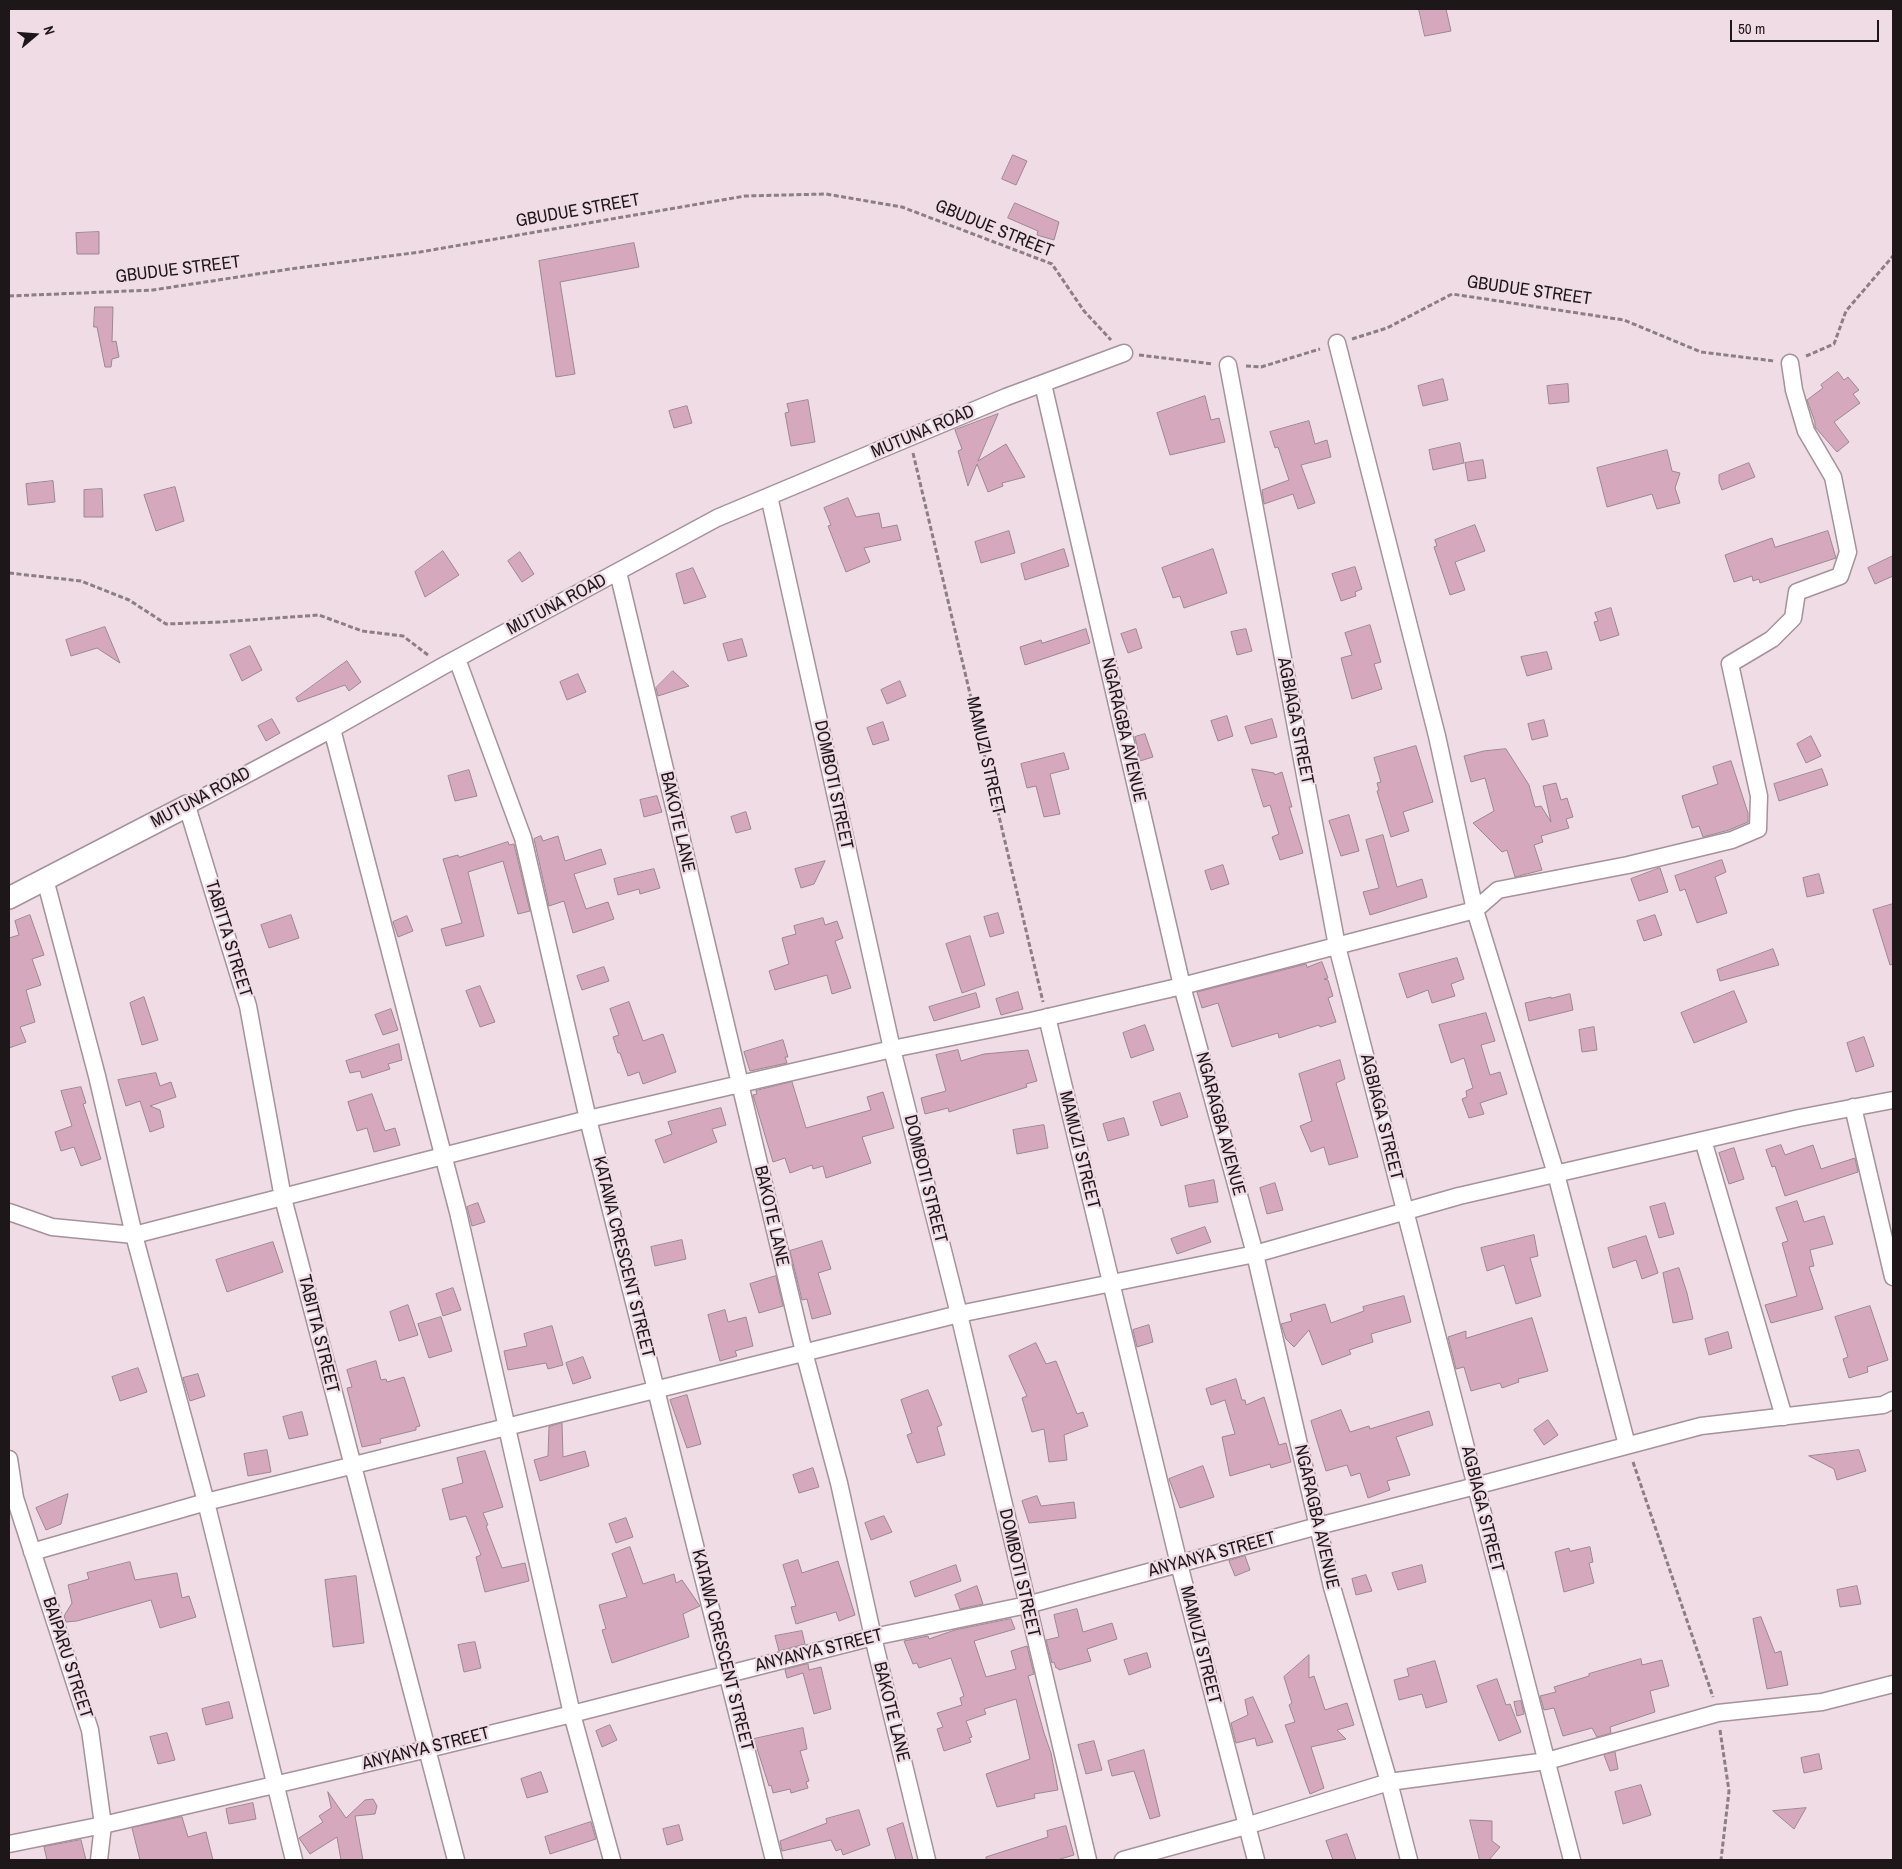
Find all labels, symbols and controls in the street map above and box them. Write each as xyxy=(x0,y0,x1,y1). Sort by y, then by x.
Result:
north arrow xyxy=(10,10,60,60)
scale bar xyxy=(1732,10,1881,42)
text: 50 m xyxy=(1738,18,1765,39)
text: N xyxy=(39,24,59,37)
street label: GBUDUE STREET xyxy=(514,189,642,233)
street label: GBUDUE STREET xyxy=(932,195,1056,263)
street label: GBUDUE STREET xyxy=(114,252,242,288)
street label: GBUDUE STREET xyxy=(1465,272,1593,310)
street label: MUTUNA ROAD xyxy=(868,401,978,463)
street label: MUTUNA ROAD xyxy=(503,570,611,640)
street label: NGARAGBA AVENUE xyxy=(1096,656,1150,804)
street label: AGBIAGA STREET xyxy=(1272,656,1318,786)
street label: MAMUZI STREET xyxy=(961,695,1009,817)
street label: DOMBOTI STREET xyxy=(809,719,857,851)
street label: MUTUNA ROAD xyxy=(147,763,255,833)
street label: BAKOTE LANE xyxy=(655,770,699,874)
street label: TABITTA STREET xyxy=(200,878,256,1000)
street label: NGARAGBA AVENUE xyxy=(1190,1050,1250,1198)
street label: AGBIAGA STREET xyxy=(1355,1052,1407,1182)
street label: MAMUZI STREET xyxy=(1054,1089,1104,1211)
street label: DOMBOTI STREET xyxy=(899,1113,951,1245)
street label: KATAWA CRESCENT STREET xyxy=(588,1154,658,1360)
street label: BAKOTE LANE xyxy=(749,1164,793,1268)
street label: TABITTA STREET xyxy=(293,1273,343,1395)
street label: NGARAGBA AVENUE xyxy=(1289,1443,1343,1591)
street label: AGBIAGA STREET xyxy=(1456,1444,1508,1574)
street label: DOMBOTI STREET xyxy=(994,1507,1044,1639)
street label: ANYANYA STREET xyxy=(1146,1528,1278,1582)
street label: KATAWA CRESCENT STREET xyxy=(687,1547,757,1753)
street label: MAMUZI STREET xyxy=(1175,1584,1225,1706)
street label: BAIPARU STREET xyxy=(37,1595,97,1721)
street label: ANYANYA STREET xyxy=(753,1625,885,1677)
street label: BAKOTE LANE xyxy=(868,1660,914,1764)
street label: ANYANYA STREET xyxy=(360,1723,492,1775)

